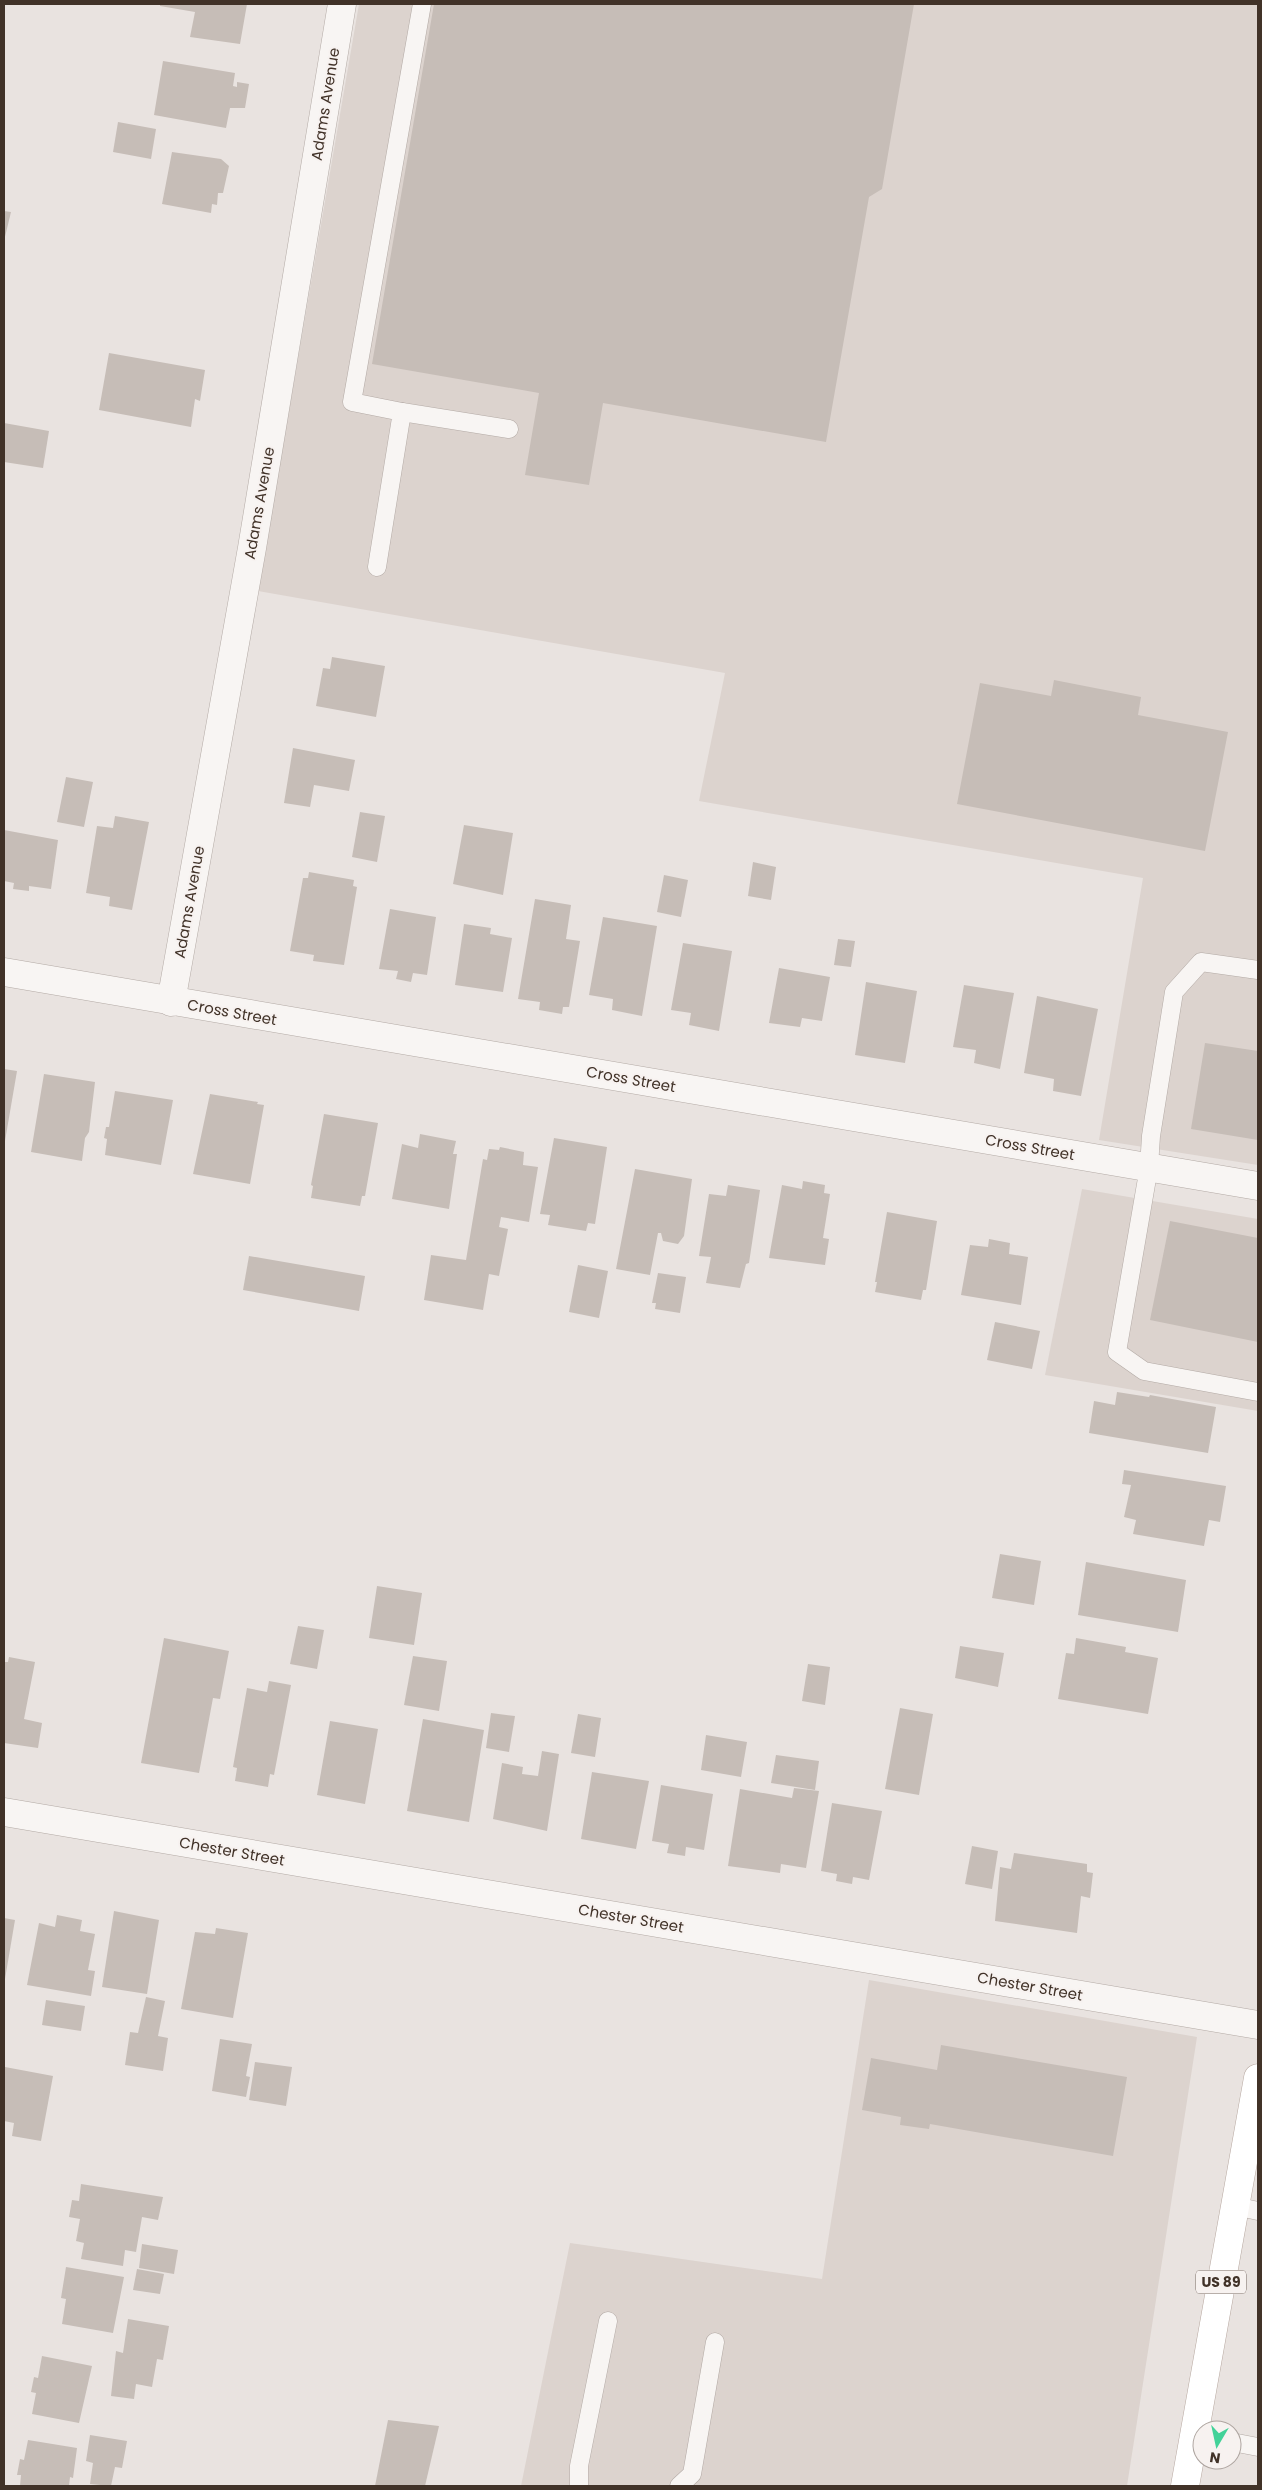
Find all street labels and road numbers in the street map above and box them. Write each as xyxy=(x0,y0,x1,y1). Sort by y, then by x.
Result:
street label: Adams Avenue xyxy=(306,46,344,162)
street label: Adams Avenue xyxy=(239,445,279,561)
street label: Adams Avenue xyxy=(169,844,209,960)
street label: Cross Street xyxy=(186,994,278,1030)
street label: Cross Street xyxy=(585,1061,677,1097)
street label: Cross Street xyxy=(984,1129,1076,1165)
street label: Chester Street xyxy=(178,1831,286,1871)
street label: Chester Street xyxy=(577,1898,685,1938)
street label: Chester Street xyxy=(976,1966,1084,2006)
road number: US 89 xyxy=(1196,2270,1246,2294)

